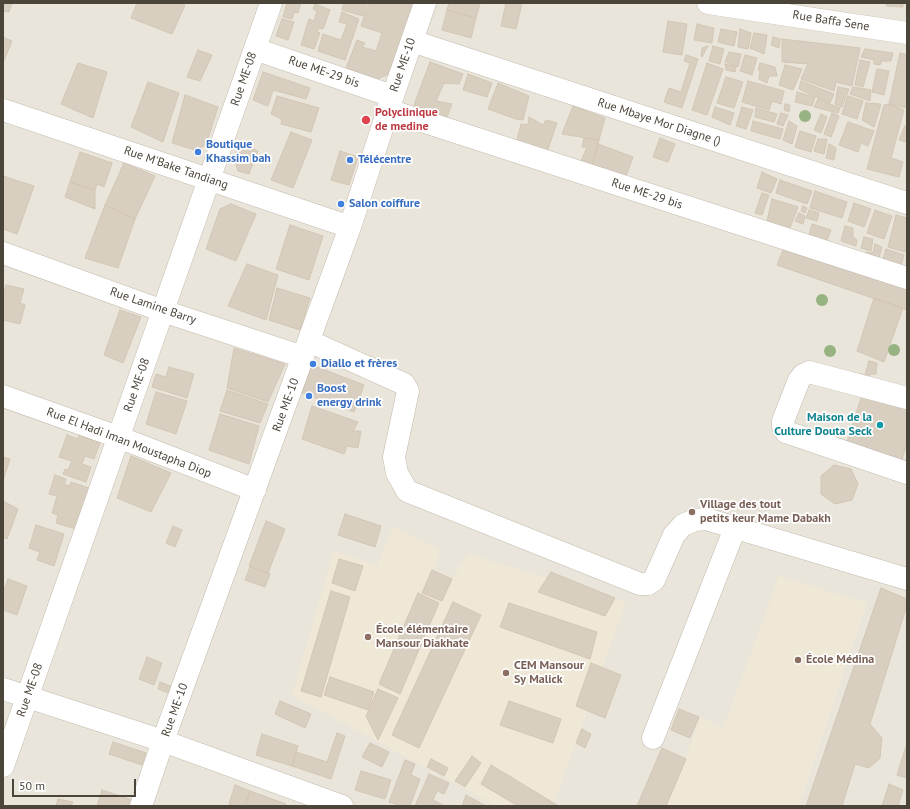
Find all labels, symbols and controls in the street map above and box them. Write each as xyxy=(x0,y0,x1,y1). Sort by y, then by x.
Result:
street label: Rue Baffa Sene xyxy=(792,8,870,34)
street label: Rue ME-10 xyxy=(387,36,419,94)
street label: Rue ME-08 xyxy=(228,50,260,108)
street label: Rue ME-29 bis xyxy=(287,53,361,91)
street label: Rue Mbaye Mor Diagne () xyxy=(596,95,722,149)
place label: Polyclinique de medine xyxy=(375,106,438,134)
marker: Polyclinique de medine xyxy=(360,114,372,126)
place label: Boutique Khassim bah xyxy=(206,138,271,166)
street label: Rue M'Bake Tandiang xyxy=(122,143,230,193)
marker: Boutique Khassim bah xyxy=(193,147,203,157)
place label: Télécentre xyxy=(358,153,411,167)
marker: Télécentre xyxy=(345,155,355,165)
street label: Rue ME-29 bis xyxy=(610,176,684,212)
place label: Salon coiffure xyxy=(349,197,420,211)
marker: Salon coiffure xyxy=(336,199,346,209)
street label: Rue Lamine Barry xyxy=(108,285,198,327)
street label: Rue ME-08 xyxy=(121,356,153,414)
place label: Diallo et frères xyxy=(321,357,397,371)
marker: Diallo et frères xyxy=(308,359,318,369)
street label: Rue ME-10 xyxy=(270,376,302,434)
place label: Boost energy drink xyxy=(317,382,381,410)
marker: Boost energy drink xyxy=(304,391,314,401)
street label: Rue El Hadi Iman Moustapha Diop xyxy=(45,405,213,481)
place label: Maison de la Culture Douta Seck xyxy=(774,411,872,439)
marker: Maison de la Culture Douta Seck xyxy=(875,420,885,430)
place label: Village des tout petits keur Mame Dabakh xyxy=(700,498,831,526)
marker: Village des tout petits keur Mame Dabakh xyxy=(687,507,697,517)
place label: École élémentaire Mansour Diakhate xyxy=(376,623,469,651)
marker: École élémentaire Mansour Diakhate xyxy=(363,632,373,642)
place label: École Médina xyxy=(806,653,874,667)
marker: École Médina xyxy=(793,655,803,665)
place label: CEM Mansour Sy Malick xyxy=(514,659,584,687)
street label: Rue ME-08 xyxy=(14,661,46,719)
marker: CEM Mansour Sy Malick xyxy=(501,668,511,678)
street label: Rue ME-10 xyxy=(159,681,191,739)
scale bar xyxy=(14,771,138,797)
text: 50 m xyxy=(19,778,45,793)

